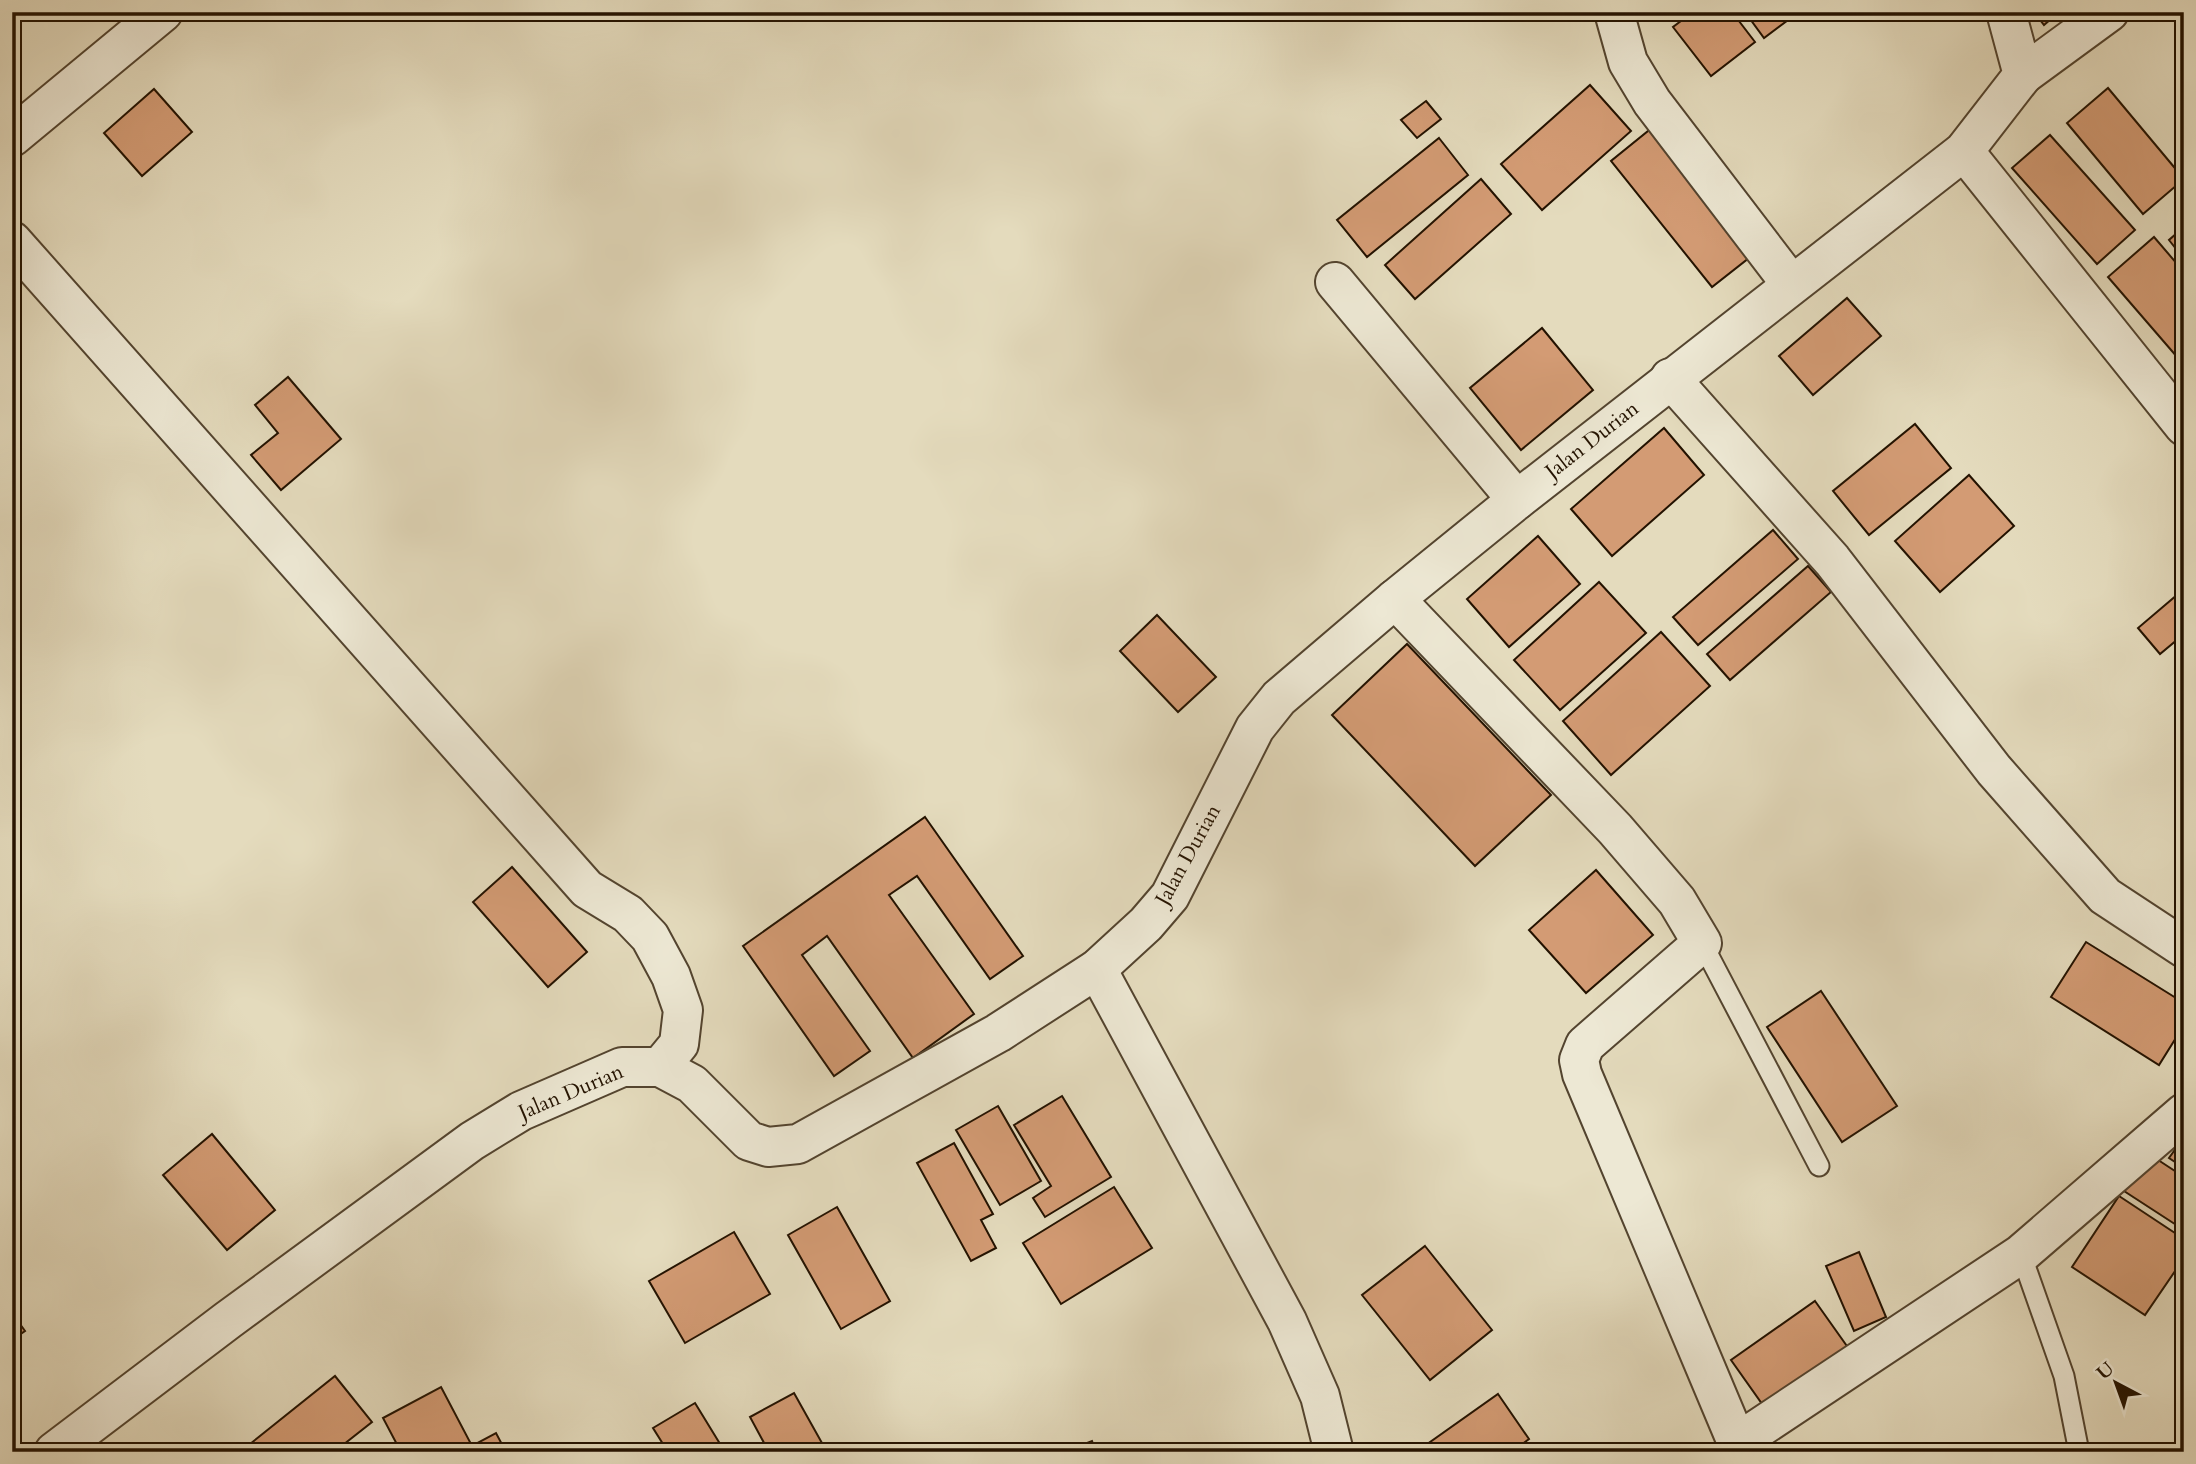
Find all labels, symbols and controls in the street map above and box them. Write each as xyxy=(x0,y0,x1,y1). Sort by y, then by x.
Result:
street label: Jalan Durian xyxy=(1537,394,1645,488)
street label: Jalan Durian xyxy=(1147,799,1228,913)
street label: Jalan Durian xyxy=(511,1057,628,1128)
north arrow xyxy=(2080,1348,2150,1418)
text: U xyxy=(2091,1356,2120,1386)

